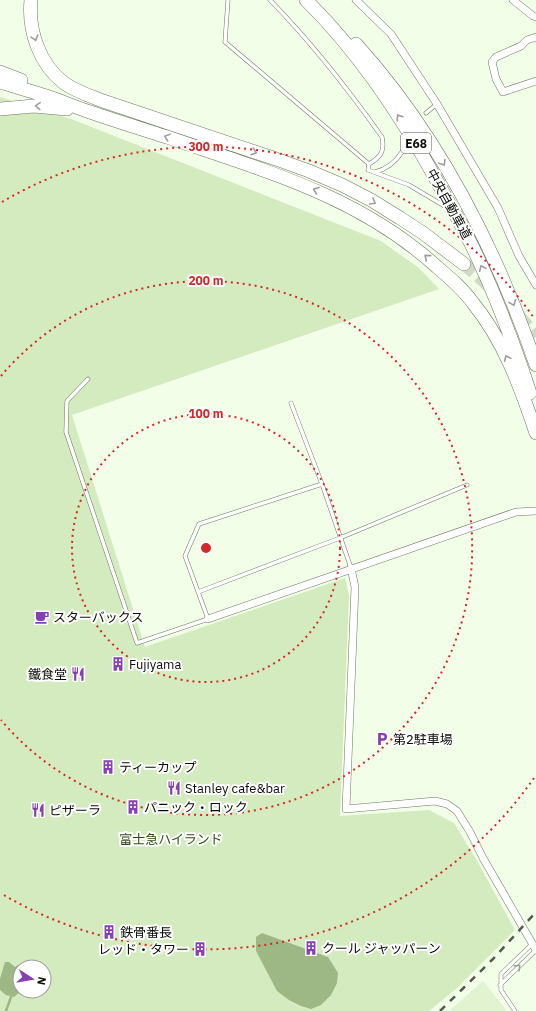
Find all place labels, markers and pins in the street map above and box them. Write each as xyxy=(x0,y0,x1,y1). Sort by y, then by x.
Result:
centre of rings xyxy=(199,541,213,555)
cafe icon: スターバックス xyxy=(34,609,50,625)
place label: スターバックス xyxy=(53,609,143,626)
building icon: Fujiyama xyxy=(110,656,126,672)
place label: Fujiyama xyxy=(129,656,181,673)
place label: 鐵食堂 xyxy=(28,666,67,683)
restaurant icon: 鐵食堂 xyxy=(70,666,86,682)
parking icon: 第2駐車場 xyxy=(374,731,390,747)
place label: 第2駐車場 xyxy=(393,731,453,748)
building icon: ティーカップ xyxy=(100,759,116,775)
place label: ティーカップ xyxy=(119,759,196,776)
restaurant icon: Stanley cafe&bar xyxy=(166,780,182,796)
place label: Stanley cafe&bar xyxy=(185,780,285,797)
building icon: パニック・ロック xyxy=(125,799,141,815)
place label: パニック・ロック xyxy=(144,799,248,816)
restaurant icon: ピザーラ xyxy=(30,802,46,818)
place label: ピザーラ xyxy=(49,802,101,819)
building icon: 鉄骨番長 xyxy=(101,924,117,940)
place label: 鉄骨番長 xyxy=(120,924,172,941)
building icon: クール ジャッパーン xyxy=(303,940,319,956)
place label: クール ジャッパーン xyxy=(322,940,441,957)
place label: レッド・タワー xyxy=(98,941,189,958)
building icon: レッド・タワー xyxy=(192,941,208,957)

